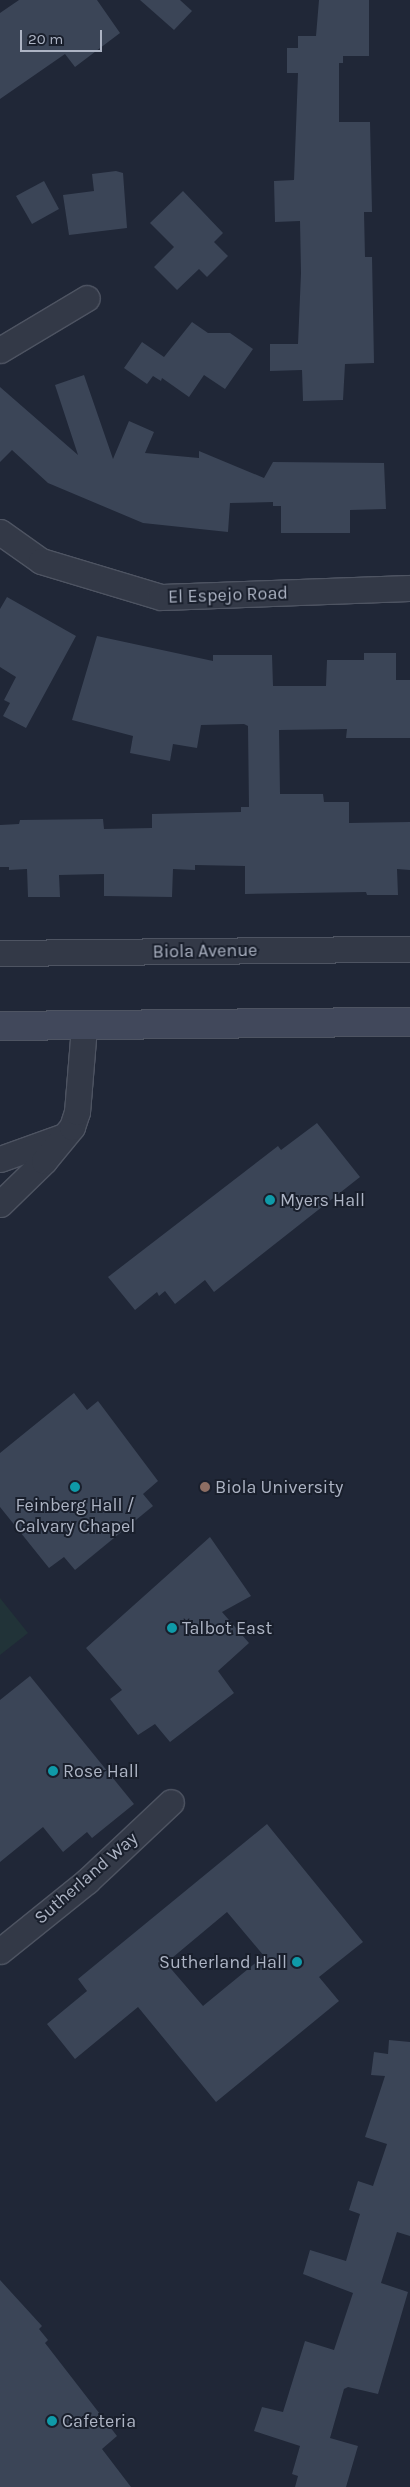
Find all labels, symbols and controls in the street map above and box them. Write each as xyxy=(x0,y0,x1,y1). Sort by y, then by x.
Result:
scale bar xyxy=(22,20,105,52)
text: 20 m xyxy=(28,30,63,48)
street label: El Espejo Road xyxy=(168,582,288,608)
street label: Biola Avenue xyxy=(152,939,258,963)
place label: Myers Hall xyxy=(280,1189,365,1211)
marker: Myers Hall xyxy=(264,1194,276,1206)
place label: Biola University xyxy=(215,1476,343,1498)
marker: Feinberg Hall / Calvary Chapel xyxy=(69,1481,81,1493)
marker: Biola University xyxy=(199,1481,211,1493)
place label: Feinberg Hall / Calvary Chapel xyxy=(15,1495,135,1538)
place label: Talbot East xyxy=(182,1617,272,1639)
marker: Talbot East xyxy=(166,1622,178,1634)
place label: Rose Hall xyxy=(63,1760,139,1782)
marker: Rose Hall xyxy=(47,1765,59,1777)
street label: Sutherland Way xyxy=(30,1827,142,1929)
place label: Sutherland Hall xyxy=(159,1951,287,1973)
marker: Sutherland Hall xyxy=(291,1956,303,1968)
place label: Cafeteria xyxy=(62,2410,136,2432)
marker: Cafeteria xyxy=(46,2415,58,2427)

